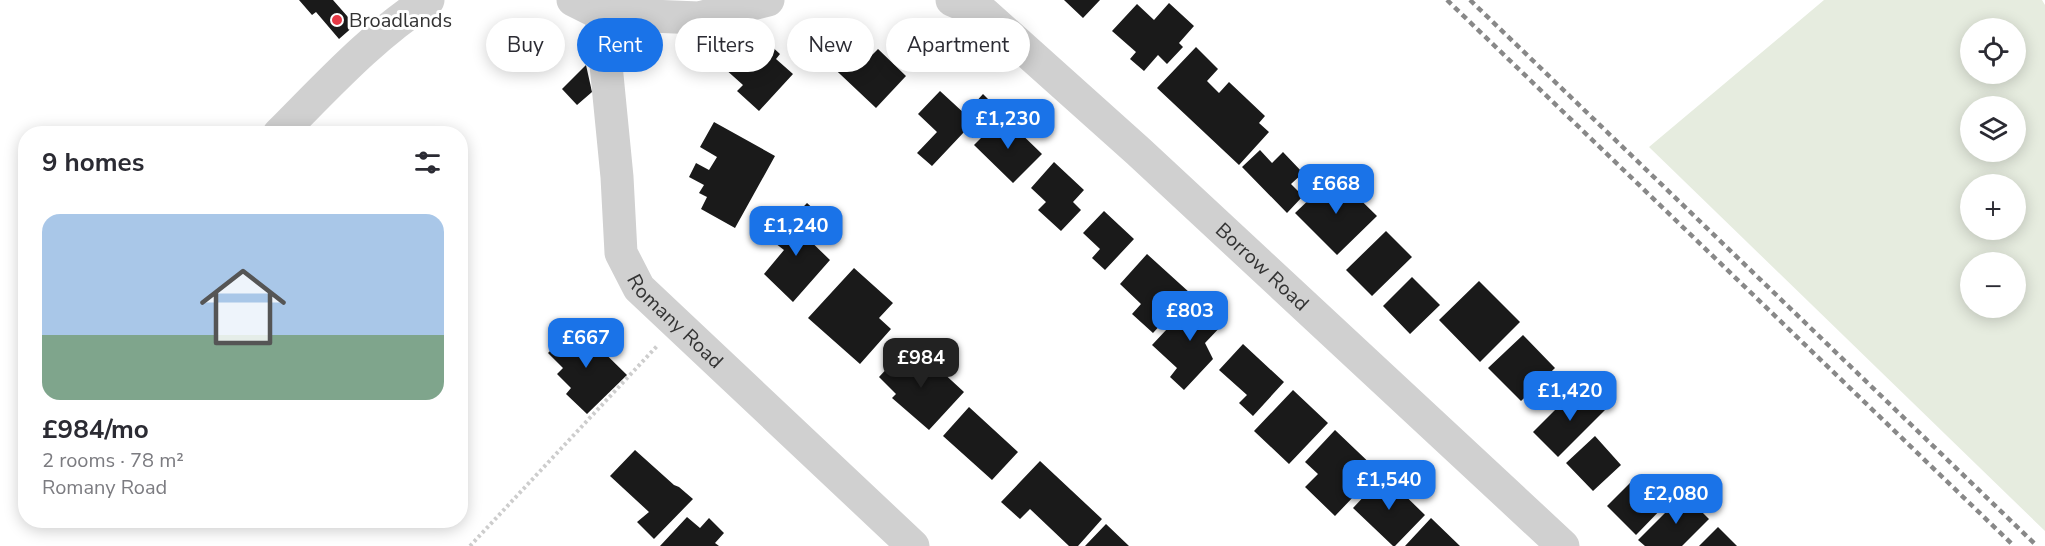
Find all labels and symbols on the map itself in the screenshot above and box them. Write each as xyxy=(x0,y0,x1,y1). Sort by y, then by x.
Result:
place label: Broadlands xyxy=(349,7,452,34)
marker: Broadlands xyxy=(330,13,344,27)
pin: £1,230 xyxy=(959,99,1057,150)
pin: £668 xyxy=(1300,164,1372,215)
pin: £1,240 xyxy=(747,206,845,257)
street label: Borrow Road xyxy=(1209,217,1315,317)
street label: Romany Road xyxy=(620,270,729,375)
pin: £803 xyxy=(1154,291,1226,342)
pin: £667 xyxy=(550,318,622,369)
pin: £984 xyxy=(885,338,957,389)
pin: £1,420 xyxy=(1521,371,1619,422)
pin: £1,540 xyxy=(1340,460,1438,511)
pin: £2,080 xyxy=(1627,474,1725,525)

